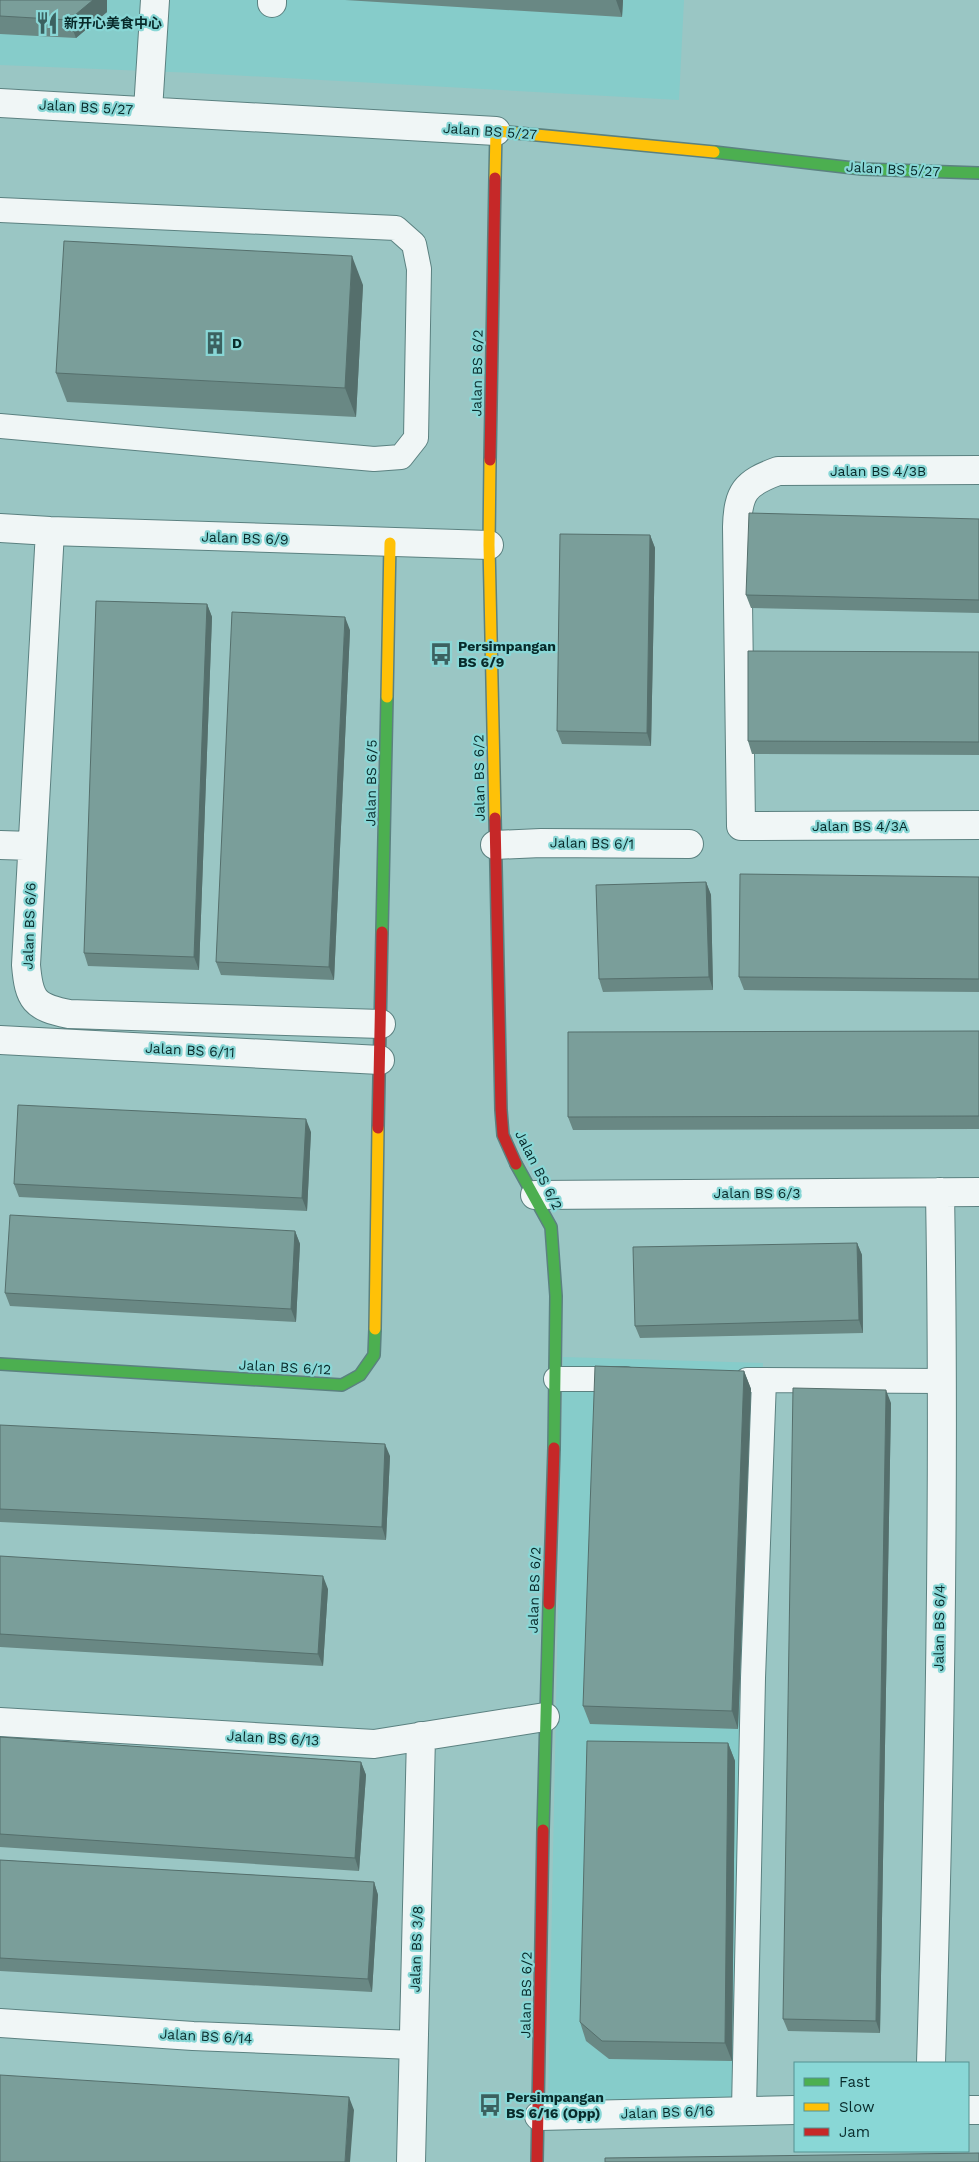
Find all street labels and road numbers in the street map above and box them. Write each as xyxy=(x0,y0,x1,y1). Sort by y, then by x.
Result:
street label: Jalan BS 5/27 xyxy=(39,97,134,117)
street label: Jalan BS 5/27 xyxy=(442,120,538,142)
street label: Jalan BS 5/27 xyxy=(846,159,941,179)
street label: Jalan BS 6/2 xyxy=(468,329,486,417)
street label: Jalan BS 4/3B xyxy=(830,463,926,479)
street label: Jalan BS 6/9 xyxy=(201,528,289,548)
street label: Jalan BS 6/2 xyxy=(470,734,488,822)
street label: Jalan BS 6/5 xyxy=(362,739,380,827)
street label: Jalan BS 4/3A xyxy=(812,818,908,834)
street label: Jalan BS 6/1 xyxy=(550,834,634,852)
street label: Jalan BS 6/6 xyxy=(19,882,39,970)
street label: Jalan BS 6/11 xyxy=(145,1040,235,1060)
street label: Jalan BS 6/2 xyxy=(512,1128,566,1212)
street label: Jalan BS 6/3 xyxy=(714,1185,800,1201)
street label: Jalan BS 6/12 xyxy=(238,1357,332,1377)
street label: Jalan BS 6/2 xyxy=(524,1546,544,1634)
street label: Jalan BS 6/4 xyxy=(930,1584,948,1672)
street label: Jalan BS 6/13 xyxy=(226,1728,320,1748)
street label: Jalan BS 3/8 xyxy=(406,1905,426,1993)
street label: Jalan BS 6/2 xyxy=(517,1951,535,2039)
street label: Jalan BS 6/14 xyxy=(159,2026,253,2046)
street label: Jalan BS 6/16 xyxy=(620,2102,714,2122)

